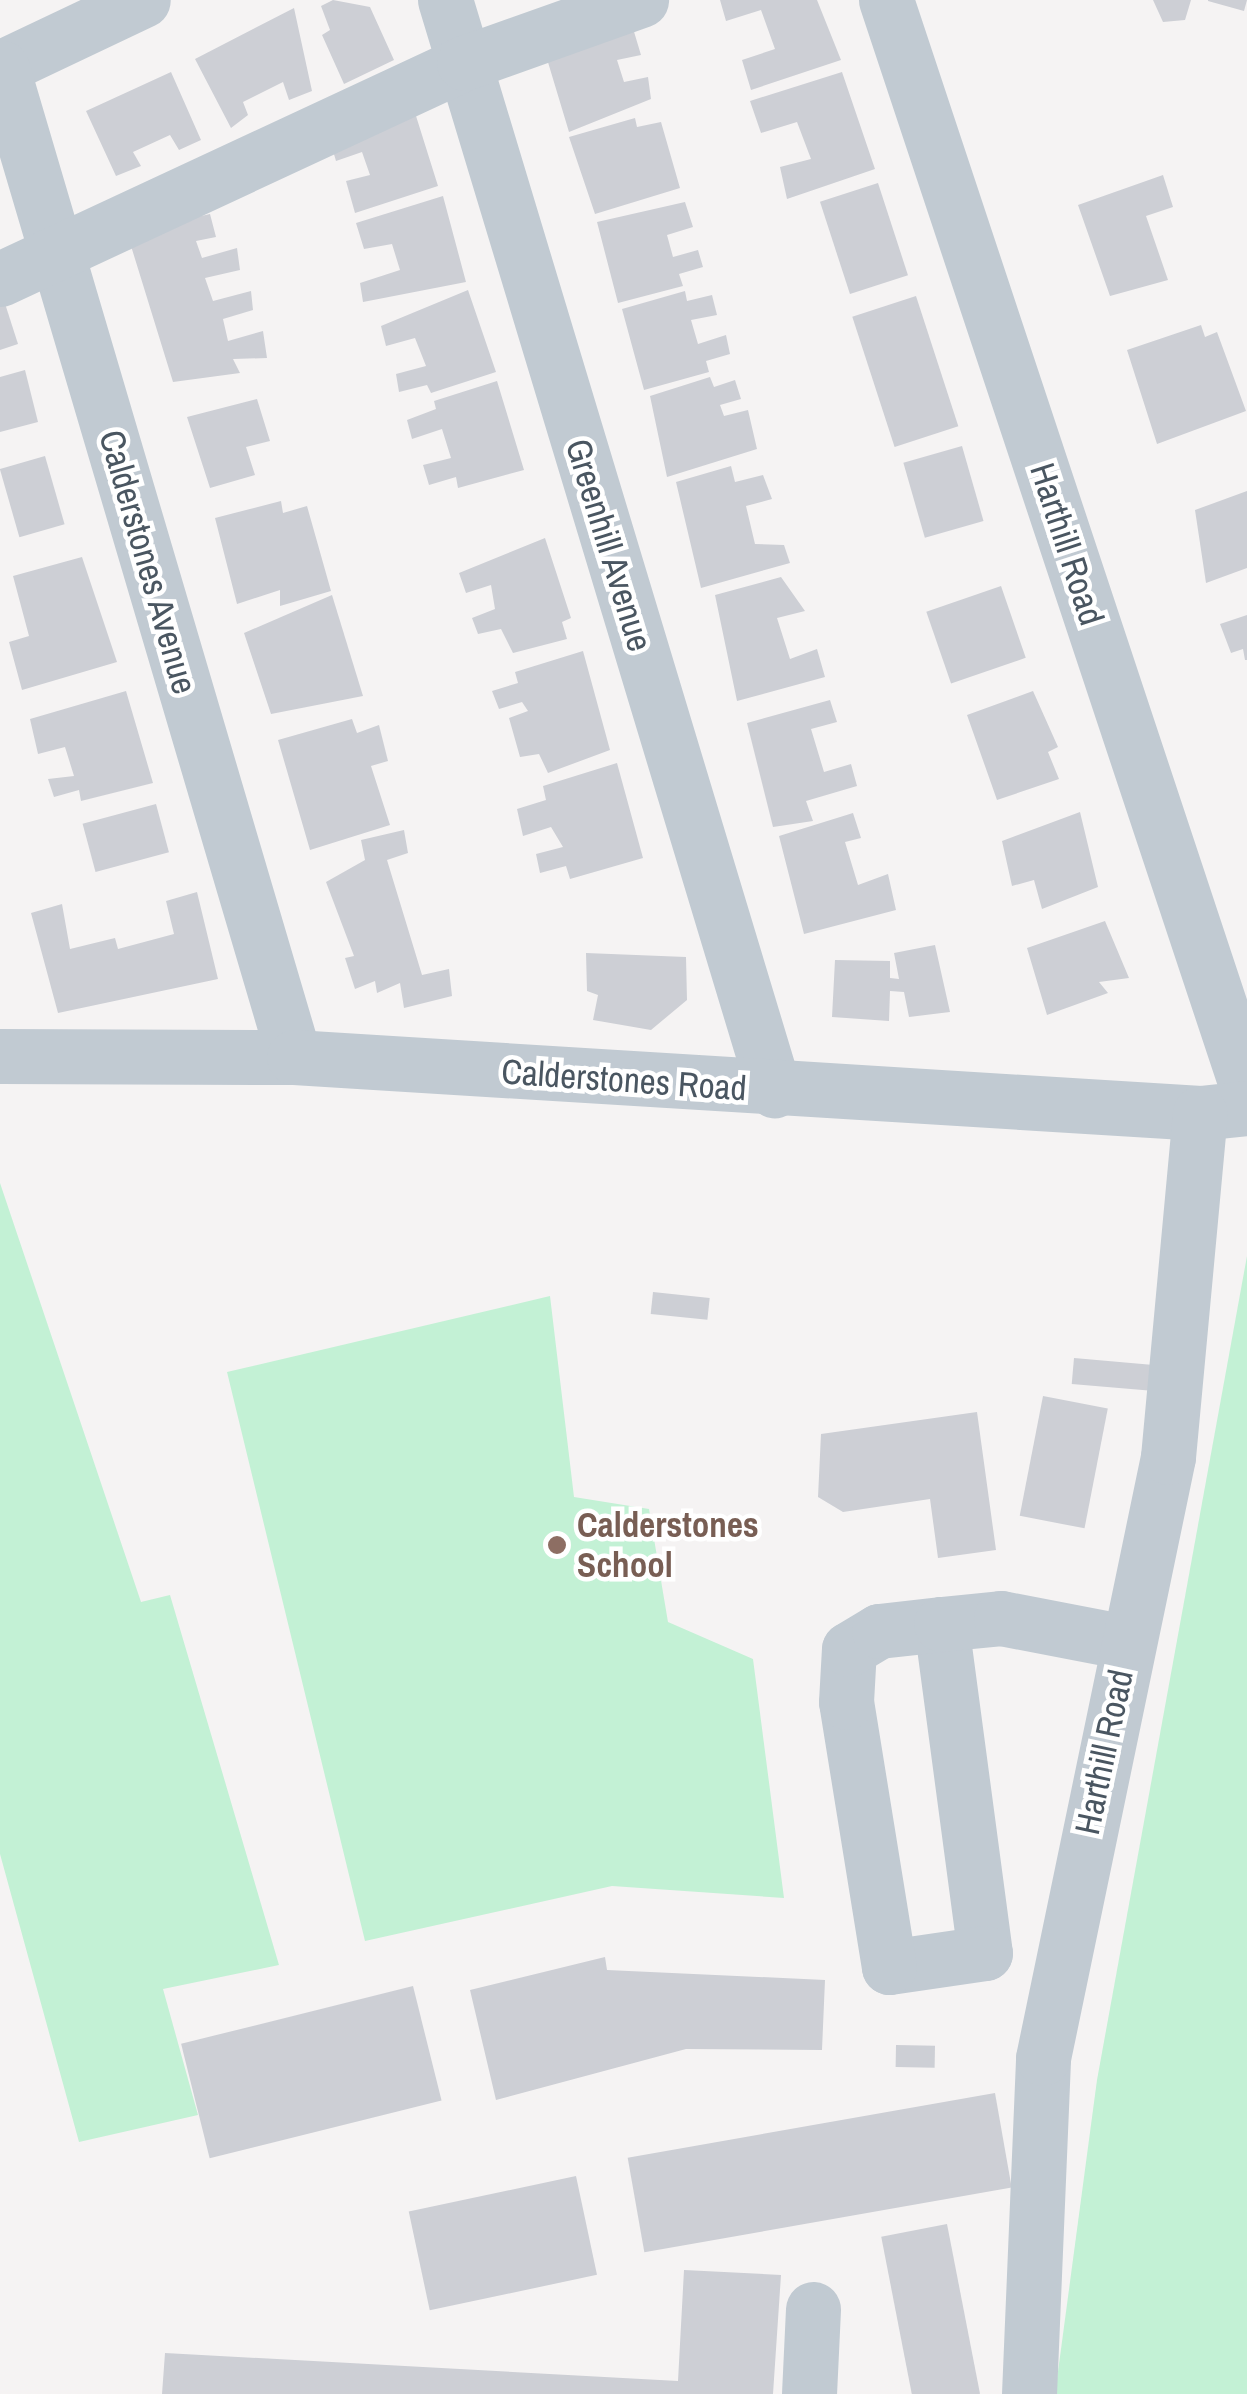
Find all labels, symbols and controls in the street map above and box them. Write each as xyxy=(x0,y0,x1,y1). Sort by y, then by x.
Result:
street label: Calderstones Avenue xyxy=(90,425,206,699)
street label: Greenhill Avenue xyxy=(557,433,661,657)
street label: Harthill Road xyxy=(1021,458,1113,630)
street label: Calderstones Road xyxy=(500,1050,748,1110)
place label: Calderstones School xyxy=(577,1504,759,1586)
marker: Calderstones School xyxy=(546,1534,568,1556)
street label: Harthill Road xyxy=(1066,1666,1142,1838)

